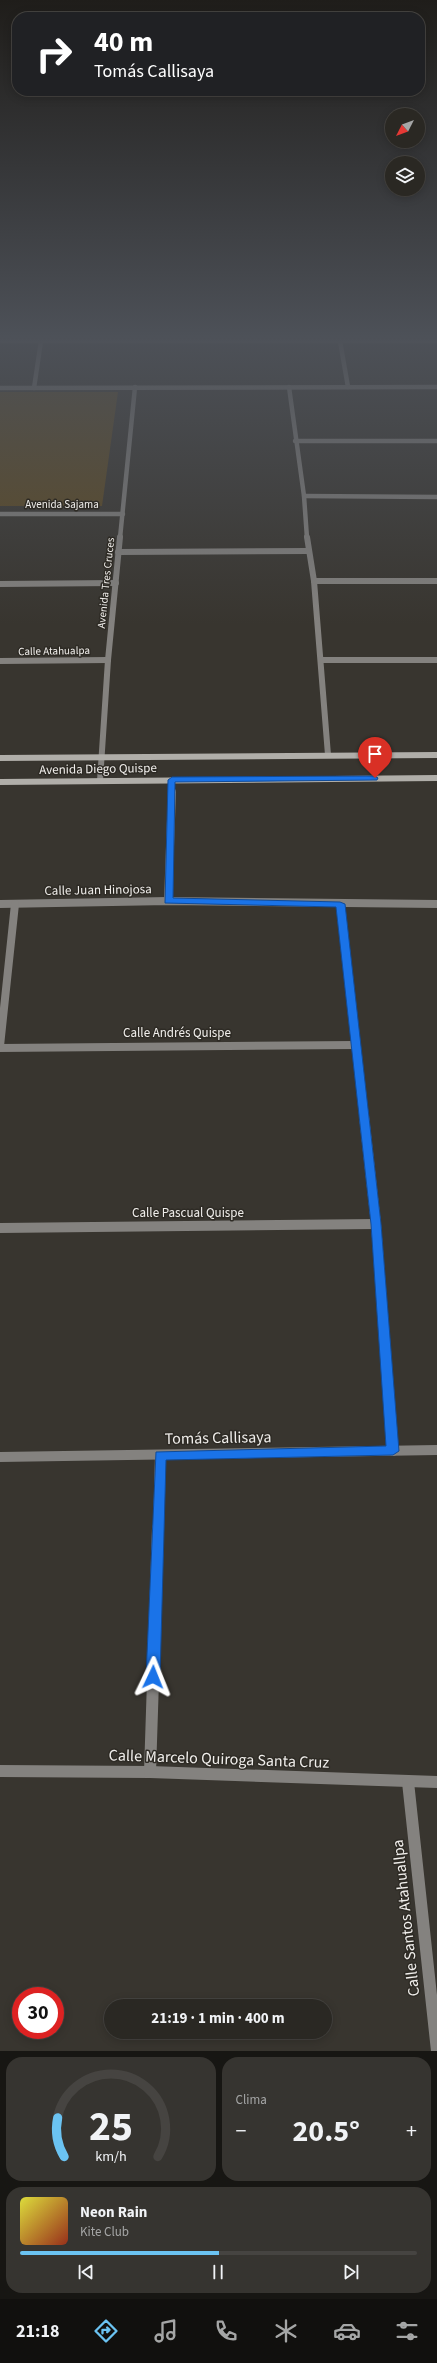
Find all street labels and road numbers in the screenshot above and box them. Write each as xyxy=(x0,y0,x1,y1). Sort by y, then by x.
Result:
street label: Avenida Sajama xyxy=(25,497,99,512)
street label: Avenida Tres Cruces xyxy=(94,536,118,629)
street label: Calle Atahualpa xyxy=(18,643,90,659)
street label: Avenida Diego Quispe xyxy=(39,759,157,779)
street label: Calle Juan Hinojosa xyxy=(44,880,152,900)
street label: Calle Andrés Quispe xyxy=(123,1024,231,1042)
street label: Calle Pascual Quispe xyxy=(132,1204,244,1222)
street label: Tomás Callisaya xyxy=(164,1426,272,1450)
street label: Calle Marcelo Quiroga Santa Cruz xyxy=(108,1744,330,1774)
street label: Calle Santos Atahuallpa xyxy=(387,1839,425,1997)

